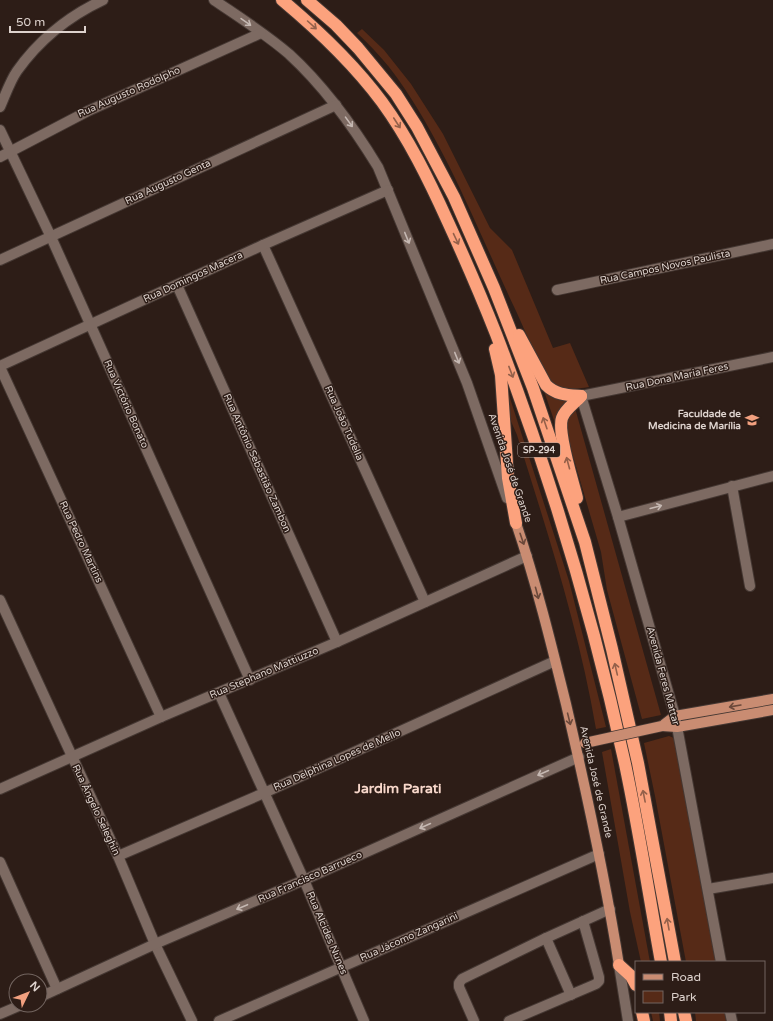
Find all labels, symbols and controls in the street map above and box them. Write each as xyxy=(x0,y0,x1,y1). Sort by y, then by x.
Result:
scale bar xyxy=(10,8,85,34)
text: 50 m xyxy=(16,15,45,29)
one-way arrow xyxy=(241,18,252,26)
one-way arrow xyxy=(307,20,317,30)
street label: Rua Augusto Rodolpho xyxy=(76,64,182,120)
one-way arrow xyxy=(345,116,353,127)
one-way arrow xyxy=(393,117,401,129)
street label: Rua Augusto Genta xyxy=(123,157,213,207)
one-way arrow xyxy=(404,231,412,243)
one-way arrow xyxy=(453,232,460,244)
street label: Rua Campos Novos Paulista xyxy=(599,247,731,287)
street label: Rua Domingos Macera xyxy=(141,249,245,305)
one-way arrow xyxy=(454,351,461,363)
street label: Rua Victório Bonato xyxy=(101,358,151,450)
street label: Rua Dona Maria Feres xyxy=(625,360,730,394)
one-way arrow xyxy=(507,365,515,377)
street label: Rua João Tudella xyxy=(322,384,366,462)
street label: Rua Antônio Sebastião Zambon xyxy=(221,392,293,534)
place label: Faculdade de Medicina de Marília xyxy=(648,408,741,432)
street label: Avenida José de Grande xyxy=(486,412,534,524)
school or university icon: Faculdade de Medicina de Marília xyxy=(744,412,760,428)
one-way arrow xyxy=(541,417,548,430)
road number: SP-294 xyxy=(518,443,560,457)
one-way arrow xyxy=(564,457,571,470)
street label: Rua Pedro Martins xyxy=(57,499,105,585)
one-way arrow xyxy=(649,503,662,510)
one-way arrow xyxy=(518,533,526,545)
one-way arrow xyxy=(534,587,542,600)
street label: Avenida Feres Mattar xyxy=(644,625,682,727)
street label: Rua Stephano Mattiuzzo xyxy=(208,645,320,701)
one-way arrow xyxy=(612,663,620,676)
one-way arrow xyxy=(728,702,741,710)
one-way arrow xyxy=(566,713,574,726)
street label: Avenida José de Grande xyxy=(577,725,615,839)
street label: Rua Delphina Lopes de Mello xyxy=(271,726,403,794)
street label: Rua Ângelo Seleghin xyxy=(70,763,122,857)
one-way arrow xyxy=(537,770,549,777)
district label: Jardim Parati xyxy=(353,780,442,797)
one-way arrow xyxy=(640,790,648,803)
one-way arrow xyxy=(419,823,431,830)
street label: Rua Francisco Barrueco xyxy=(256,849,364,905)
street label: Rua Alcides Nunes xyxy=(304,890,350,977)
one-way arrow xyxy=(237,904,249,911)
street label: Rua Jácomo Zangarini xyxy=(358,910,460,964)
one-way arrow xyxy=(664,917,672,930)
legend xyxy=(635,961,765,1013)
text: Road xyxy=(671,970,701,984)
north arrow xyxy=(8,973,48,1013)
text: N xyxy=(27,979,43,994)
text: Park xyxy=(671,990,697,1004)

